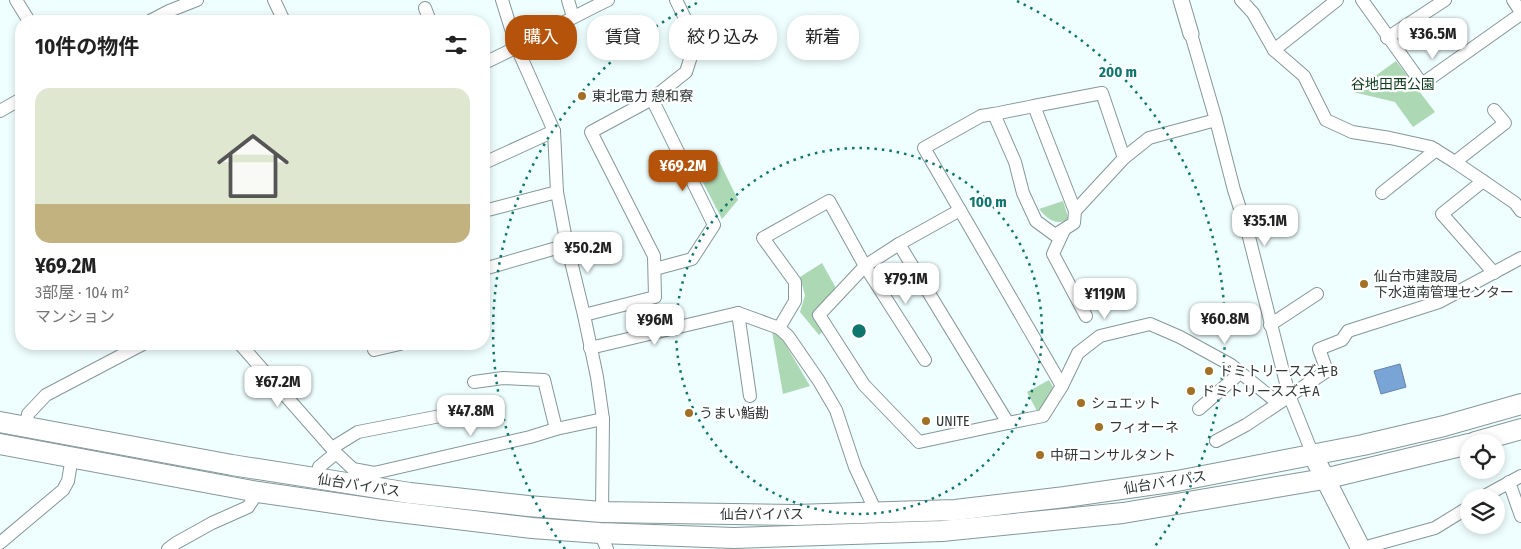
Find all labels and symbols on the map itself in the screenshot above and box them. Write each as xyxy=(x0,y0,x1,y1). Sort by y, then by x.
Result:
pin: ¥36.5M xyxy=(1392,18,1474,60)
text: 200 m xyxy=(1098,63,1137,81)
park label: 谷地田西公園 xyxy=(1351,76,1435,93)
place label: 東北電力 憩和寮 xyxy=(592,88,693,105)
marker: 東北電力 憩和寮 xyxy=(576,90,588,102)
pin: ¥69.2M xyxy=(642,150,724,192)
text: 100 m xyxy=(969,193,1007,211)
pin: ¥35.1M xyxy=(1224,204,1306,247)
pin: ¥50.2M xyxy=(547,232,629,274)
pin: ¥79.1M xyxy=(865,262,947,305)
place label: 仙台市建設局 下水道南管理センター xyxy=(1374,268,1514,301)
pin: ¥119M xyxy=(1070,278,1140,320)
marker: 仙台市建設局 下水道南管理センター xyxy=(1358,278,1370,290)
pin: ¥60.8M xyxy=(1184,302,1266,345)
pin: ¥96M xyxy=(625,304,685,346)
centre of rings xyxy=(850,322,868,340)
place label: ドミトリースズキB xyxy=(1219,363,1338,380)
marker: ドミトリースズキB xyxy=(1203,365,1215,377)
pin: ¥67.2M xyxy=(237,366,319,408)
place label: ドミトリースズキA xyxy=(1201,383,1320,400)
marker: ドミトリースズキA xyxy=(1185,385,1197,397)
pin: ¥47.8M xyxy=(430,394,512,437)
place label: シュエット xyxy=(1091,395,1161,412)
marker: シュエット xyxy=(1075,397,1087,409)
place label: うまい鮨勘 xyxy=(699,405,769,422)
marker: うまい鮨勘 xyxy=(683,407,695,419)
place label: UNITE xyxy=(936,413,970,430)
marker: UNITE xyxy=(920,415,932,427)
place label: フィオーネ xyxy=(1109,419,1179,436)
marker: フィオーネ xyxy=(1093,421,1105,433)
place label: 中研コンサルタント xyxy=(1050,447,1176,464)
marker: 中研コンサルタント xyxy=(1034,449,1046,461)
street label: 仙台バイパス xyxy=(1122,468,1208,497)
street label: 仙台バイパス xyxy=(316,471,402,500)
street label: 仙台バイパス xyxy=(720,506,804,523)

